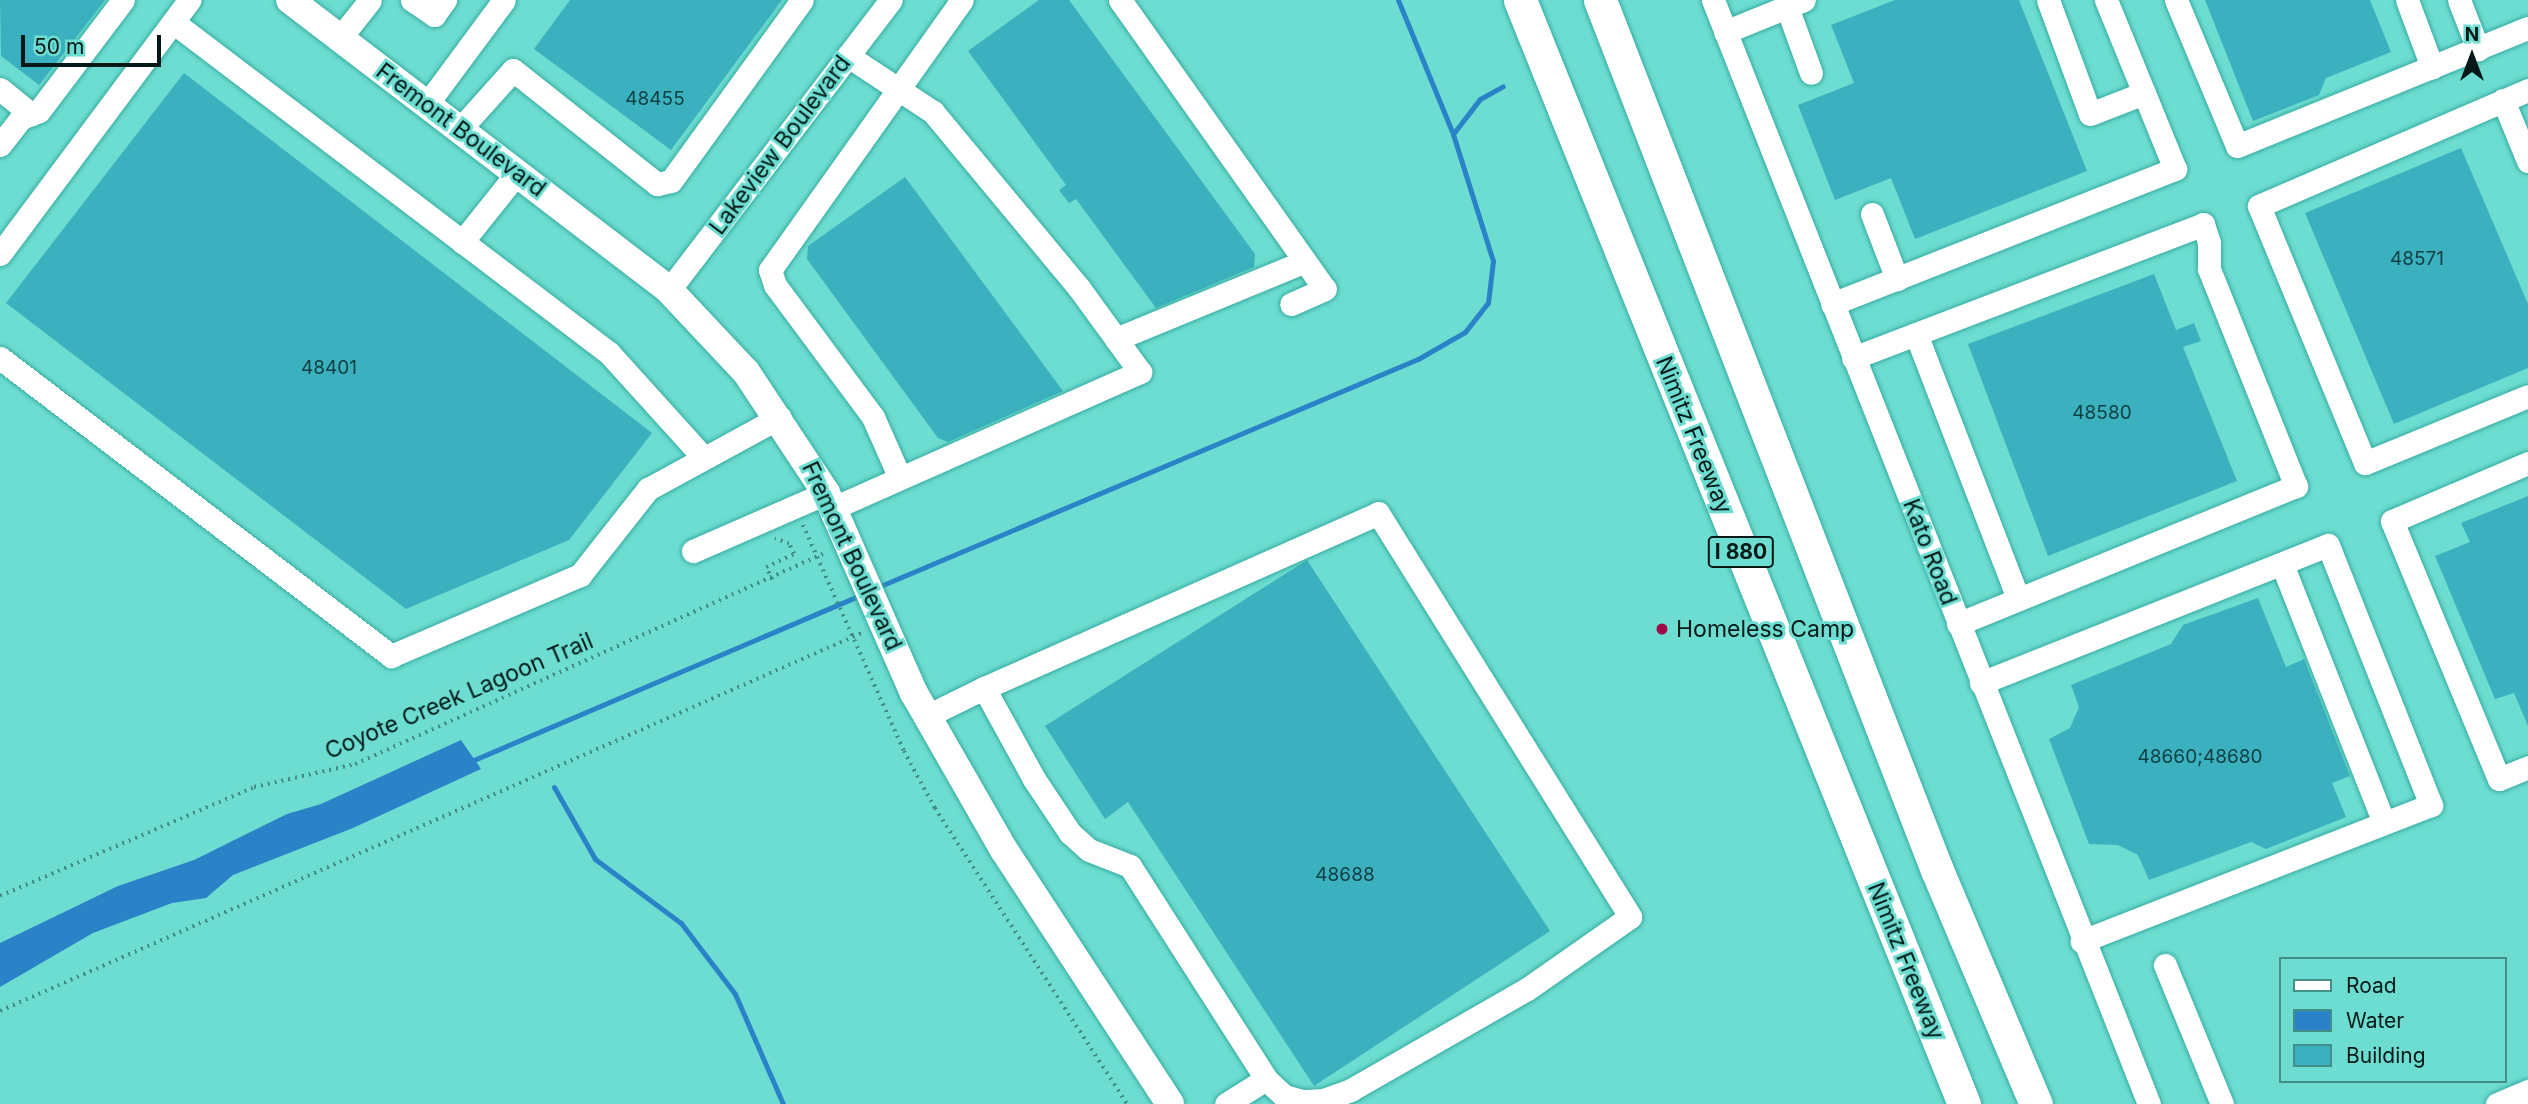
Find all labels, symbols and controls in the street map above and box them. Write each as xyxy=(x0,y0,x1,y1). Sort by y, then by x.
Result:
scale bar xyxy=(24,21,164,65)
north arrow xyxy=(2437,21,2507,91)
text: N xyxy=(2465,23,2479,46)
text: 50 m xyxy=(34,34,84,59)
street label: Lakeview Boulevard xyxy=(704,50,856,240)
street label: Fremont Boulevard xyxy=(371,57,551,203)
house number: 48455 xyxy=(625,88,685,110)
house number: 48571 xyxy=(2390,248,2444,270)
street label: Nimitz Freeway xyxy=(1650,352,1738,518)
house number: 48401 xyxy=(301,357,357,379)
house number: 48580 xyxy=(2072,402,2132,424)
street label: Fremont Boulevard xyxy=(796,457,908,655)
street label: Kato Road xyxy=(1897,495,1963,609)
road number: I 880 xyxy=(1708,534,1774,570)
place label: Homeless Camp xyxy=(1676,615,1854,643)
marker: Homeless Camp xyxy=(1654,621,1670,637)
street label: Coyote Creek Lagoon Trail xyxy=(321,627,597,765)
house number: 48660;48680 xyxy=(2138,746,2262,768)
house number: 48688 xyxy=(1315,864,1375,886)
street label: Nimitz Freeway xyxy=(1862,878,1950,1044)
legend xyxy=(2280,957,2507,1083)
text: Road xyxy=(2346,973,2397,998)
text: Water xyxy=(2346,1008,2404,1033)
text: Building xyxy=(2346,1043,2426,1068)

